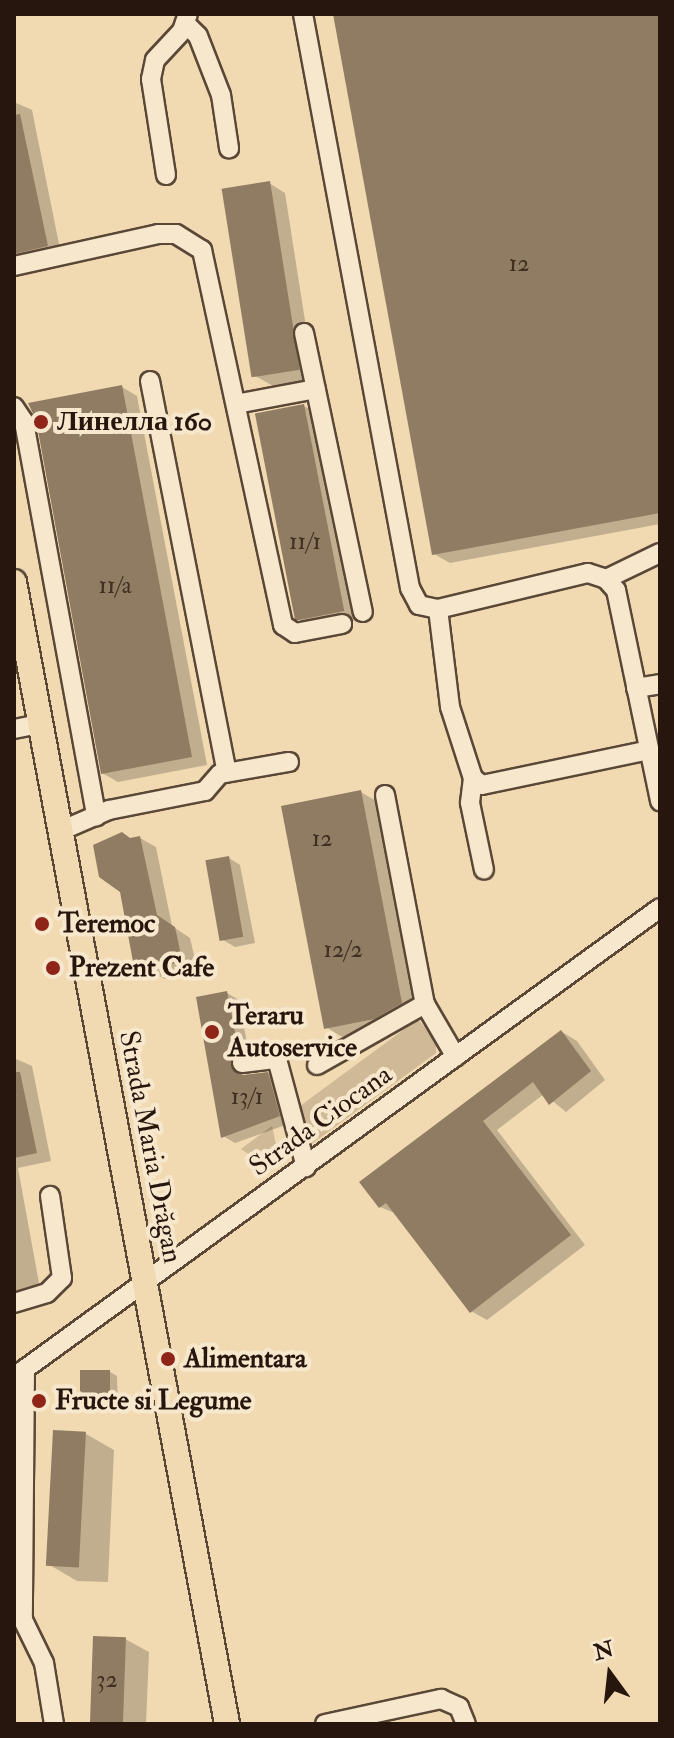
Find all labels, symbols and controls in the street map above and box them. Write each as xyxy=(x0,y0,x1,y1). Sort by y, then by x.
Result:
house number: 12 xyxy=(509,250,529,278)
place label: Линелла 160 xyxy=(57,405,212,439)
marker: Линелла 160 xyxy=(32,413,50,431)
house number: 11/1 xyxy=(289,528,321,556)
house number: 11/a xyxy=(98,572,132,600)
house number: 12 xyxy=(312,825,332,853)
place label: Teremoc xyxy=(58,907,155,941)
marker: Teremoc xyxy=(33,915,51,933)
house number: 12/2 xyxy=(323,936,363,964)
place label: Prezent Cafe xyxy=(69,951,214,985)
marker: Prezent Cafe xyxy=(44,959,62,977)
place label: Teraru Autoservice xyxy=(228,999,357,1065)
marker: Teraru Autoservice xyxy=(203,1023,221,1041)
street label: Strada Maria Drăgan xyxy=(111,1028,189,1266)
street label: Strada Ciocana xyxy=(243,1058,399,1184)
house number: 13/1 xyxy=(231,1083,263,1111)
place label: Alimentara xyxy=(184,1342,307,1376)
marker: Alimentara xyxy=(159,1350,177,1368)
place label: Fructe si Legume xyxy=(55,1384,252,1418)
marker: Fructe si Legume xyxy=(30,1392,48,1410)
north arrow xyxy=(570,1634,650,1714)
text: N xyxy=(591,1635,617,1667)
house number: 32 xyxy=(96,1666,118,1694)

